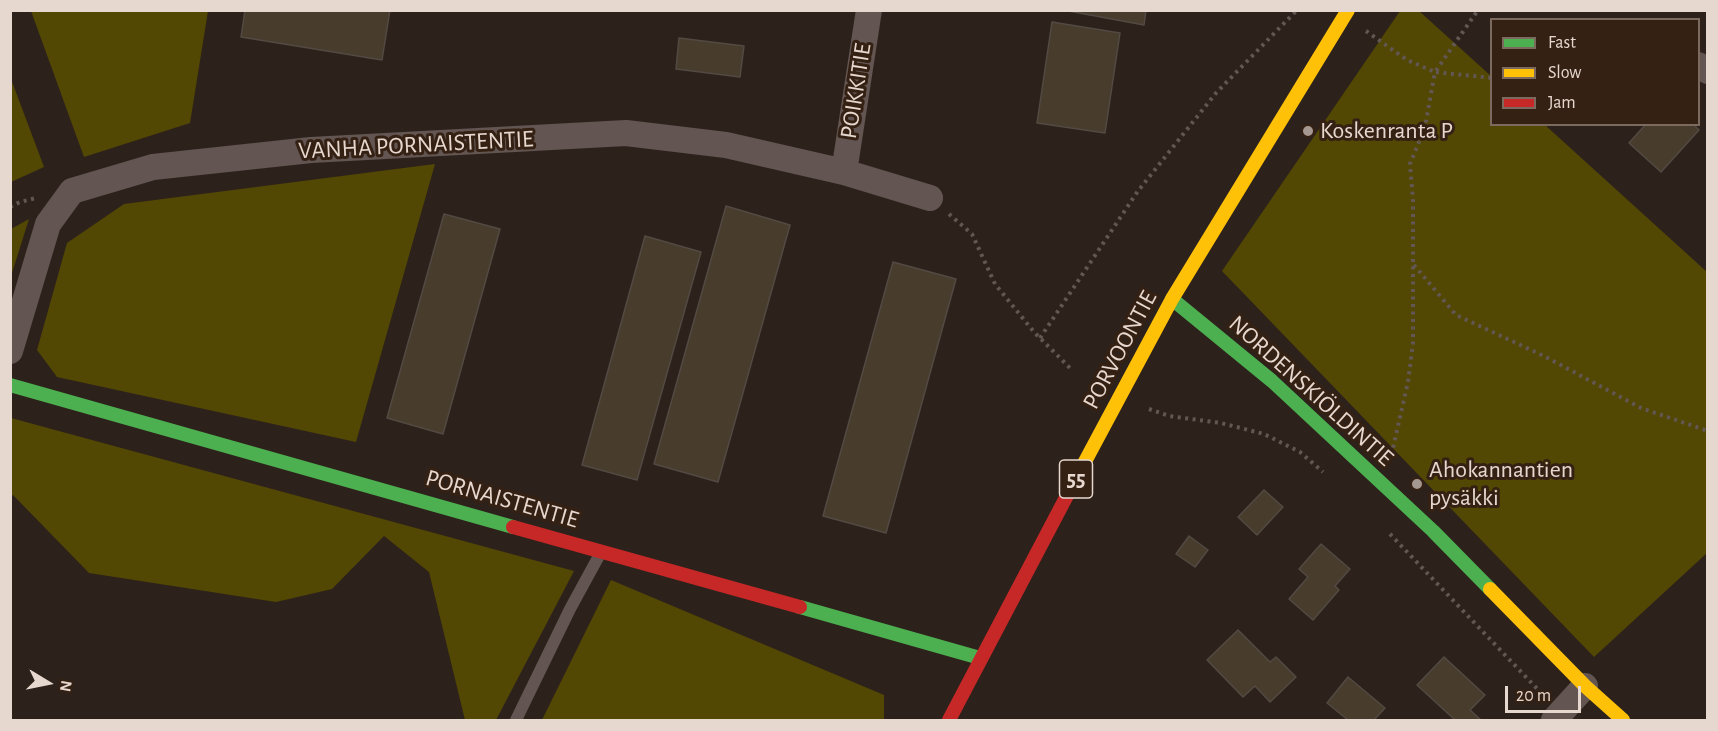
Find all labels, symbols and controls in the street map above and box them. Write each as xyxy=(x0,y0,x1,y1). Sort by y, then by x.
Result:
legend xyxy=(1490,18,1700,126)
text: Fast xyxy=(1548,34,1576,52)
street label: POIKKITIE xyxy=(834,41,878,141)
text: Slow xyxy=(1548,64,1581,82)
text: Jam xyxy=(1548,94,1576,112)
place label: Koskenranta P xyxy=(1320,117,1453,145)
street label: VANHA PORNAISTENTIE xyxy=(298,124,534,166)
marker: Koskenranta P xyxy=(1301,124,1315,138)
street label: PORVOONTIE xyxy=(1077,286,1163,414)
street label: NORDENSKIÖLDINTIE xyxy=(1223,310,1399,472)
place label: Ahokannantien pysäkki xyxy=(1429,456,1573,512)
road number: 55 xyxy=(1060,460,1092,498)
street label: PORNAISTENTIE xyxy=(422,463,582,535)
marker: Ahokannantien pysäkki xyxy=(1410,477,1424,491)
north arrow xyxy=(18,653,78,713)
scale bar xyxy=(1508,674,1584,712)
text: N xyxy=(57,679,75,693)
text: 20 m xyxy=(1516,687,1551,705)

